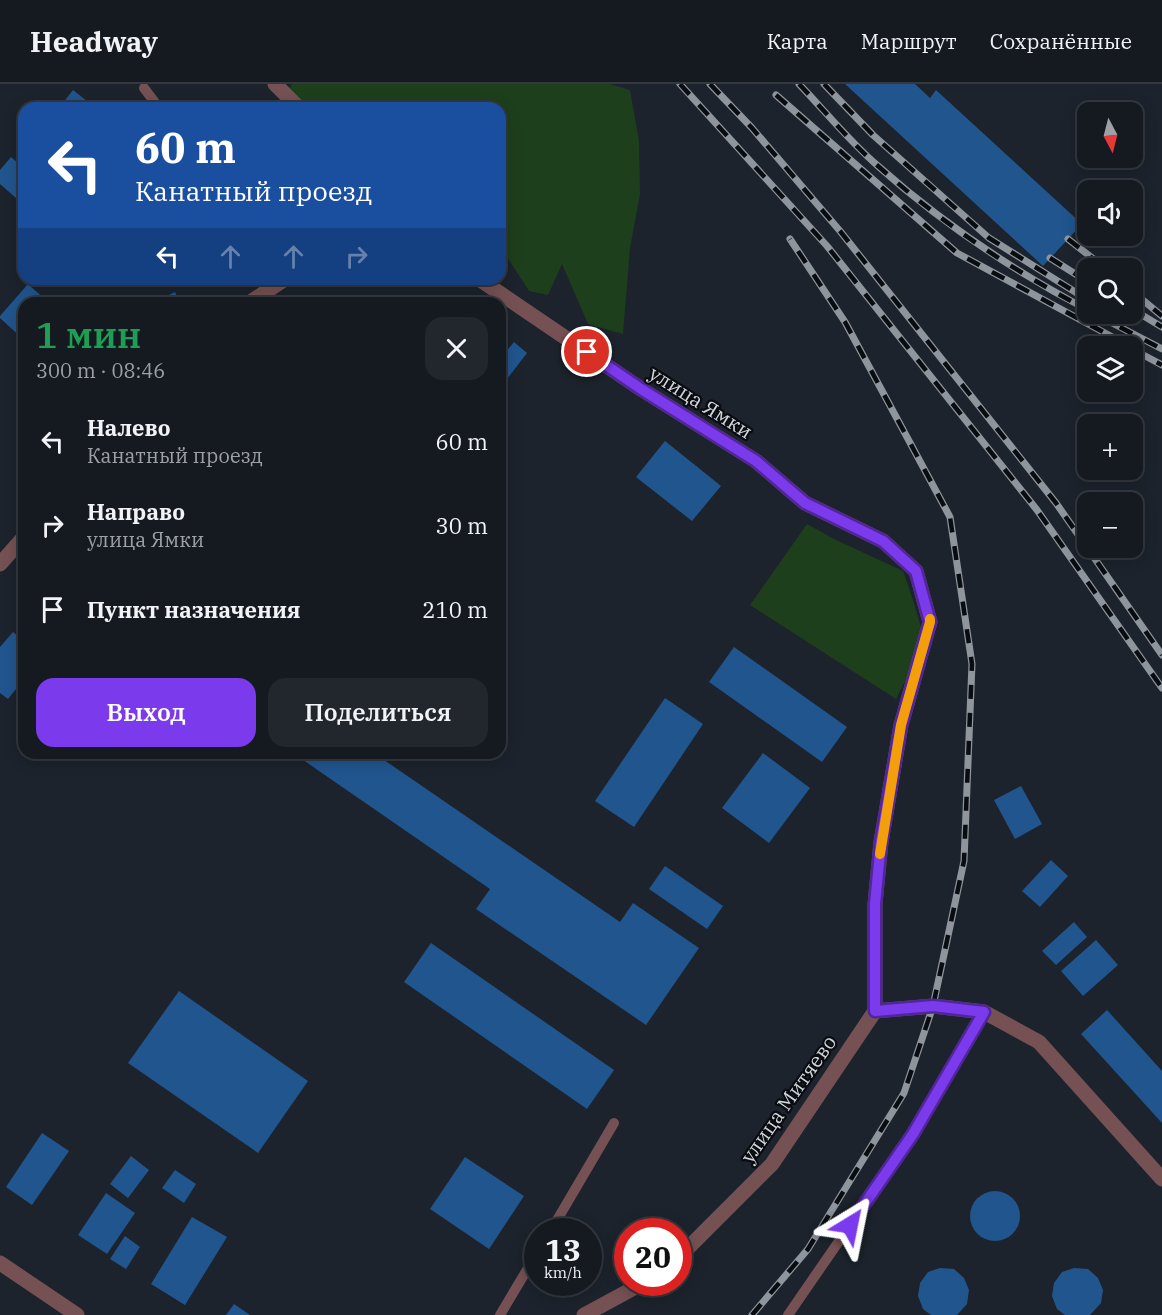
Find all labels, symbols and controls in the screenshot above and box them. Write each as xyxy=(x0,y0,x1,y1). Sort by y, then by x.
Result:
text: Headway xyxy=(30,23,158,60)
text: Карта xyxy=(767,27,828,55)
text: Маршрут xyxy=(861,27,957,55)
text: Сохранённые xyxy=(990,27,1132,55)
north arrow xyxy=(1077,102,1143,168)
map controls xyxy=(1077,102,1143,558)
text: 60 m xyxy=(135,120,236,175)
icon: left xyxy=(36,126,114,204)
text: Канатный проезд xyxy=(135,173,372,208)
button: sound xyxy=(1077,180,1143,246)
icon: left xyxy=(151,240,184,273)
icon: ahead xyxy=(214,240,247,273)
icon: ahead xyxy=(277,240,310,273)
icon: right xyxy=(340,240,373,273)
button: search xyxy=(1077,258,1143,324)
text: 1 мин xyxy=(36,311,141,358)
button: close xyxy=(425,317,488,380)
pin xyxy=(561,326,612,377)
icon: arrive xyxy=(570,335,603,368)
button: layers xyxy=(1077,336,1143,402)
text: 300 m · 08:46 xyxy=(36,357,165,384)
street label: улица Ямки xyxy=(644,360,758,444)
text: Налево xyxy=(87,413,171,442)
button: + xyxy=(1077,414,1143,480)
icon: left xyxy=(36,425,69,458)
text: 60 m xyxy=(436,427,488,456)
text: Канатный проезд xyxy=(87,442,263,469)
button: − xyxy=(1077,492,1143,558)
text: Направо xyxy=(87,497,185,526)
icon: right xyxy=(36,509,69,542)
text: 30 m xyxy=(436,511,488,540)
text: улица Ямки xyxy=(87,526,204,553)
icon: arrive xyxy=(36,593,69,626)
text: Пункт назначения xyxy=(87,595,301,624)
text: 210 m xyxy=(422,595,488,624)
button: Выход xyxy=(36,678,256,747)
button: Поделиться xyxy=(268,678,488,747)
street label: улица Митяево xyxy=(734,1030,842,1168)
position arrow xyxy=(818,1193,882,1257)
speed limit sign: 20 xyxy=(614,1218,692,1296)
text: 13 xyxy=(545,1230,581,1269)
text: km/h xyxy=(544,1263,582,1282)

